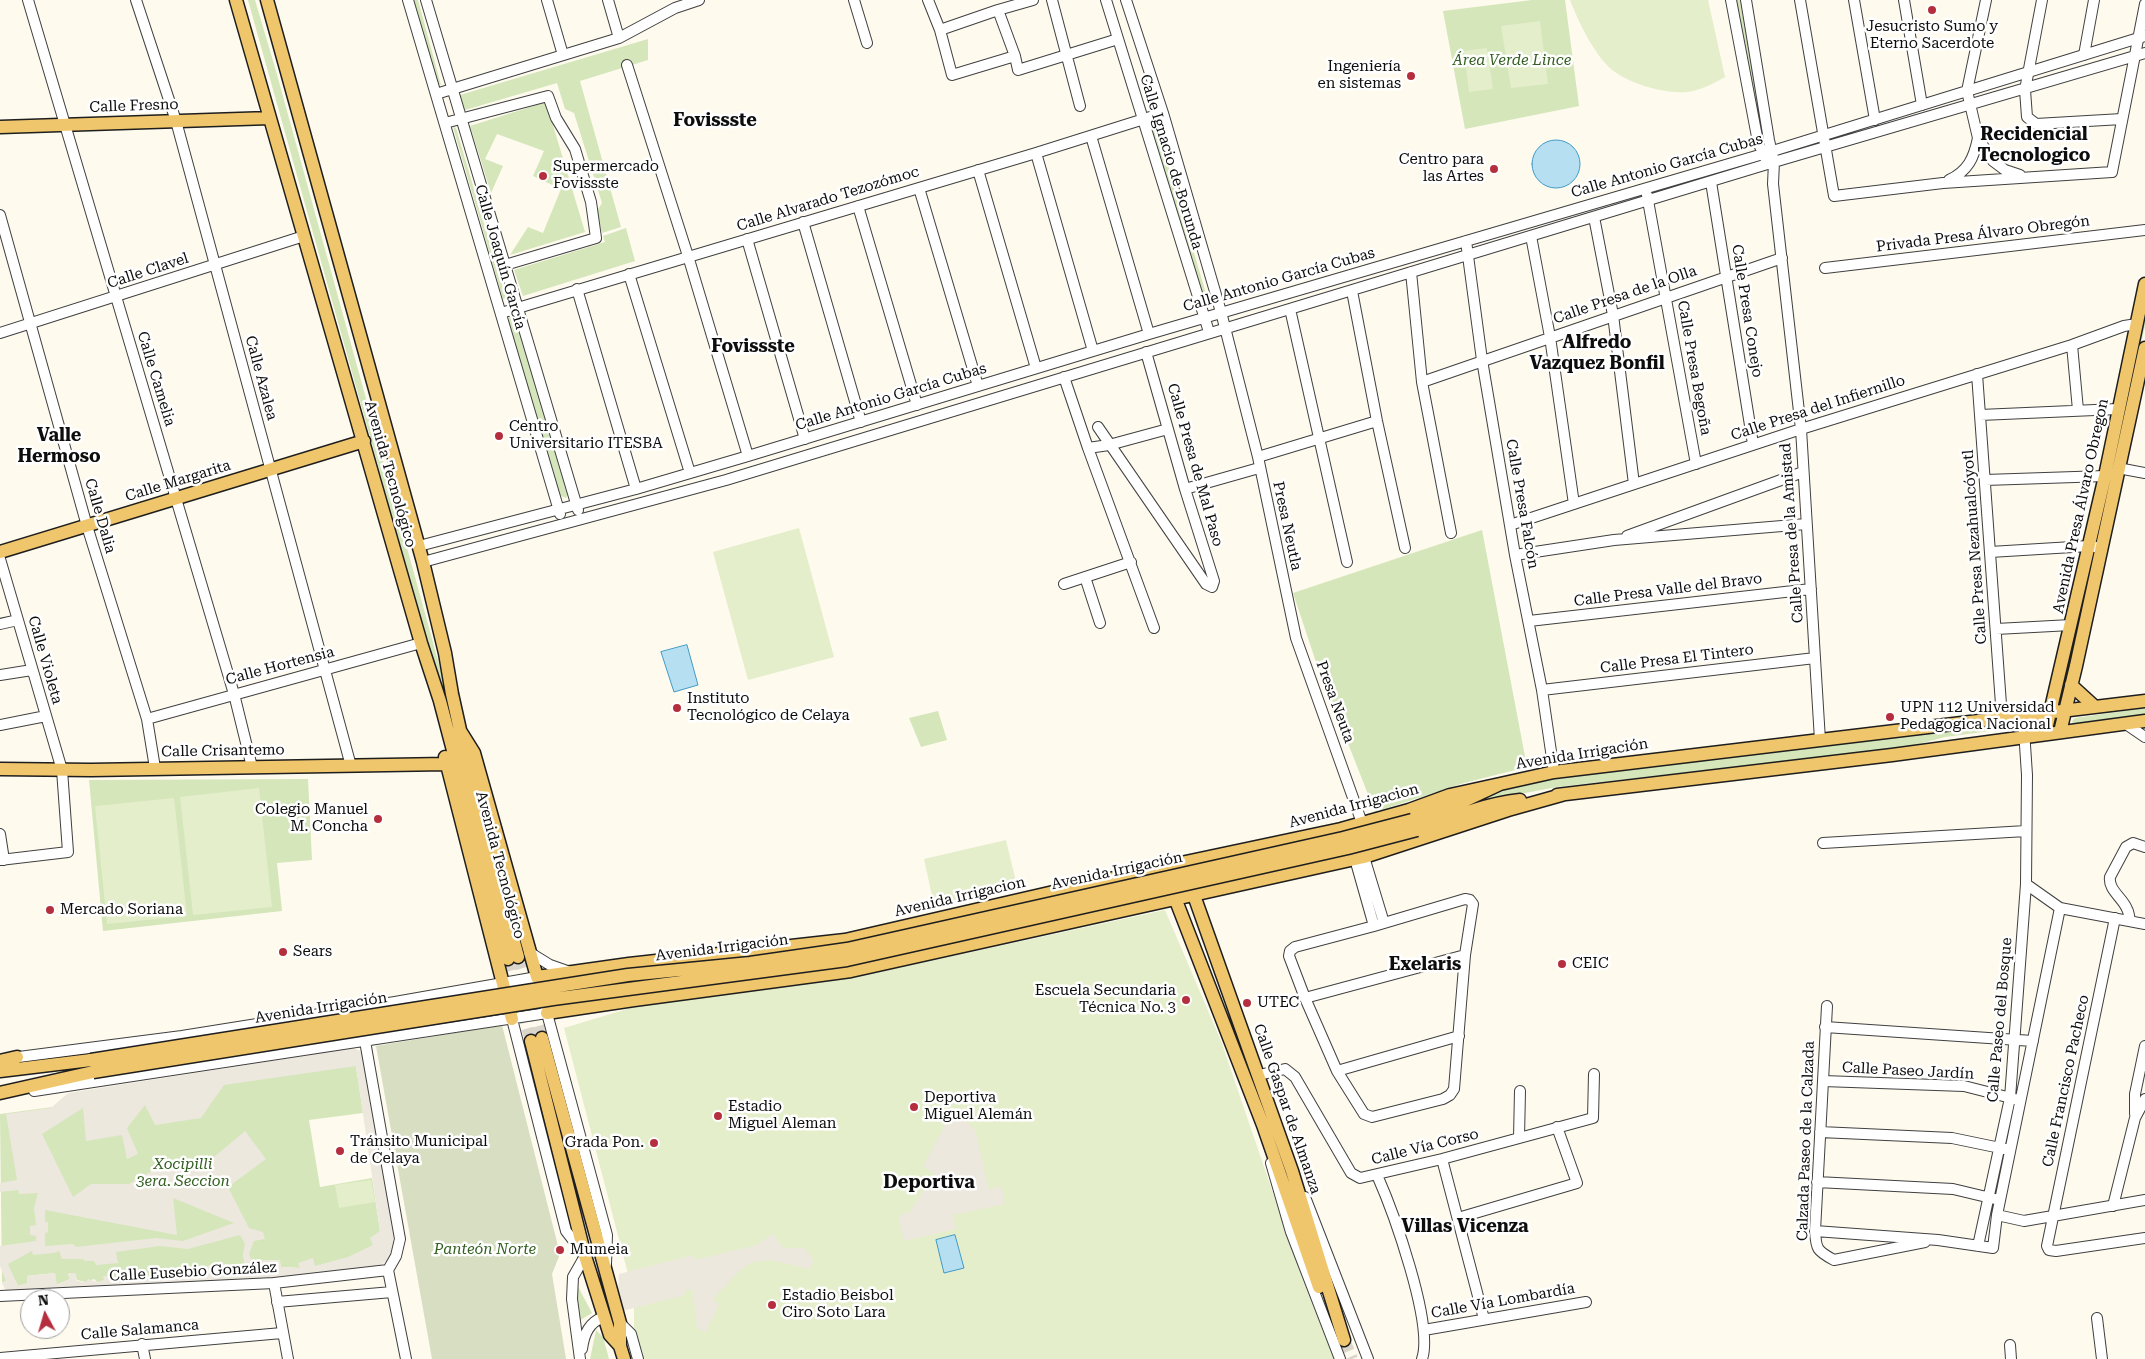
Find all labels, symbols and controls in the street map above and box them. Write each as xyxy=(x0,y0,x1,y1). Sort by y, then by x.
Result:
marker: Jesucristo Sumo y Eterno Sacerdote xyxy=(1926,4,1938,16)
place label: Jesucristo Sumo y Eterno Sacerdote xyxy=(1866,18,1998,53)
park label: Área Verde Lince xyxy=(1453,52,1571,70)
place label: Ingeniería en sistemas xyxy=(1318,58,1401,93)
marker: Ingeniería en sistemas xyxy=(1405,70,1417,82)
street label: Calle Ignacio de Borunda xyxy=(1136,72,1206,252)
street label: Calle Fresno xyxy=(89,95,179,117)
district label: Fovissste xyxy=(673,110,757,132)
district label: Recidencial Tecnologico xyxy=(1978,124,2090,166)
street label: Calle Antonio García Cubas xyxy=(1569,130,1765,202)
place label: Centro para las Artes xyxy=(1399,151,1484,186)
place label: Supermercado Fovissste xyxy=(553,158,659,193)
street label: Calle Alvarado Tezozómoc xyxy=(735,163,921,235)
marker: Centro para las Artes xyxy=(1488,163,1500,175)
marker: Supermercado Fovissste xyxy=(537,170,549,182)
street label: Calle Joaquín García xyxy=(471,182,529,332)
street label: Privada Presa Álvaro Obregón xyxy=(1875,212,2091,256)
street label: Calle Presa Conejo xyxy=(1728,243,1766,379)
street label: Calle Antonio García Cubas xyxy=(1181,244,1377,316)
street label: Calle Clavel xyxy=(105,249,191,293)
street label: Calle Presa de la Olla xyxy=(1551,262,1699,328)
street label: Calle Presa Begoña xyxy=(1673,299,1715,437)
street label: Calle Camelia xyxy=(133,329,179,429)
district label: Alfredo Vazquez Bonfil xyxy=(1529,332,1665,374)
street label: Calle Azalea xyxy=(241,334,281,422)
district label: Fovissste xyxy=(711,336,795,358)
street label: Calle Antonio García Cubas xyxy=(793,359,989,435)
street label: Calle Presa del Infiernillo xyxy=(1729,371,1907,445)
street label: Calle Presa de Mal Paso xyxy=(1163,381,1227,549)
street label: Avenida Presa Álvaro Obregon xyxy=(2049,397,2113,615)
street label: Avenida Tecnológico xyxy=(360,398,420,550)
place label: Centro Universitario ITESBA xyxy=(509,418,663,453)
district label: Valle Hermoso xyxy=(17,425,101,468)
marker: Centro Universitario ITESBA xyxy=(493,430,505,442)
street label: Calle Presa Falcón xyxy=(1502,438,1542,570)
street label: Calle Presa de la Amistad xyxy=(1777,442,1807,624)
street label: Calle Presa Nezahualcóyotl xyxy=(1959,449,1991,645)
street label: Calle Margarita xyxy=(123,456,233,506)
street label: Calle Dalia xyxy=(81,476,119,556)
street label: Presa Neutla xyxy=(1269,480,1305,572)
street label: Calle Presa Valle del Bravo xyxy=(1573,570,1763,610)
street label: Calle Violeta xyxy=(24,614,66,706)
street label: Calle Presa El Tintero xyxy=(1599,641,1755,677)
street label: Calle Hortensia xyxy=(224,643,336,689)
street label: Presa Neuta xyxy=(1312,659,1358,745)
place label: Instituto Tecnológico de Celaya xyxy=(687,690,850,725)
place label: UPN 112 Universidad Pedagogica Nacional xyxy=(1900,699,2055,734)
marker: Instituto Tecnológico de Celaya xyxy=(671,702,683,714)
marker: UPN 112 Universidad Pedagogica Nacional xyxy=(1884,711,1896,723)
street label: Avenida Irrigación xyxy=(1515,735,1649,773)
street label: Calle Crisantemo xyxy=(161,741,285,761)
street label: Avenida Irrigacion xyxy=(1287,780,1421,832)
street label: Avenida Tecnológico xyxy=(472,789,528,941)
place label: Colegio Manuel M. Concha xyxy=(255,801,368,836)
marker: Colegio Manuel M. Concha xyxy=(372,813,384,825)
street label: Avenida Irrigación xyxy=(1050,848,1184,894)
street label: Avenida Irrigacion xyxy=(893,873,1027,921)
place label: Mercado Soriana xyxy=(60,901,183,919)
marker: Mercado Soriana xyxy=(44,904,56,916)
street label: Avenida Irrigación xyxy=(655,931,789,965)
street label: Calle Paseo del Bosque xyxy=(1984,937,2016,1103)
place label: Sears xyxy=(293,943,332,961)
marker: Sears xyxy=(277,946,289,958)
district label: Exelaris xyxy=(1389,954,1461,976)
place label: CEIC xyxy=(1572,955,1609,973)
marker: CEIC xyxy=(1556,958,1568,970)
place label: Escuela Secundaria Técnica No. 3 xyxy=(1035,982,1176,1017)
street label: Avenida Irrigación xyxy=(254,989,388,1027)
street label: Calle Francisco Pacheco xyxy=(2039,993,2093,1169)
marker: Escuela Secundaria Técnica No. 3 xyxy=(1180,994,1192,1006)
place label: UTEC xyxy=(1257,994,1299,1012)
marker: UTEC xyxy=(1241,997,1253,1009)
street label: Calle Gaspar de Almanza xyxy=(1249,1022,1325,1196)
street label: Calzada Paseo de la Calzada xyxy=(1794,1041,1818,1241)
street label: Calle Paseo Jardín xyxy=(1841,1059,1975,1083)
place label: Deportiva Miguel Alemán xyxy=(924,1089,1033,1124)
place label: Estadio Miguel Aleman xyxy=(728,1098,837,1133)
marker: Deportiva Miguel Alemán xyxy=(908,1101,920,1113)
marker: Estadio Miguel Aleman xyxy=(712,1110,724,1122)
street label: Calle Vía Corso xyxy=(1370,1125,1480,1169)
place label: Tránsito Municipal de Celaya xyxy=(350,1133,488,1168)
place label: Grada Pon. xyxy=(565,1134,644,1152)
marker: Grada Pon. xyxy=(648,1137,660,1149)
marker: Tránsito Municipal de Celaya xyxy=(334,1145,346,1157)
park label: Xocipilli 3era. Seccion xyxy=(136,1156,230,1191)
district label: Deportiva xyxy=(883,1172,975,1194)
district label: Villas Vicenza xyxy=(1401,1216,1529,1238)
park label: Panteón Norte xyxy=(434,1241,536,1259)
place label: Mumeia xyxy=(570,1241,628,1259)
marker: Mumeia xyxy=(554,1244,566,1256)
street label: Calle Eusebio González xyxy=(109,1259,277,1285)
street label: Calle Vía Lombardía xyxy=(1430,1279,1576,1323)
place label: Estadio Beisbol Ciro Soto Lara xyxy=(782,1287,894,1322)
north arrow xyxy=(20,1289,70,1339)
text: N xyxy=(37,1292,50,1309)
marker: Estadio Beisbol Ciro Soto Lara xyxy=(766,1299,778,1311)
street label: Calle Salamanca xyxy=(80,1316,200,1344)

